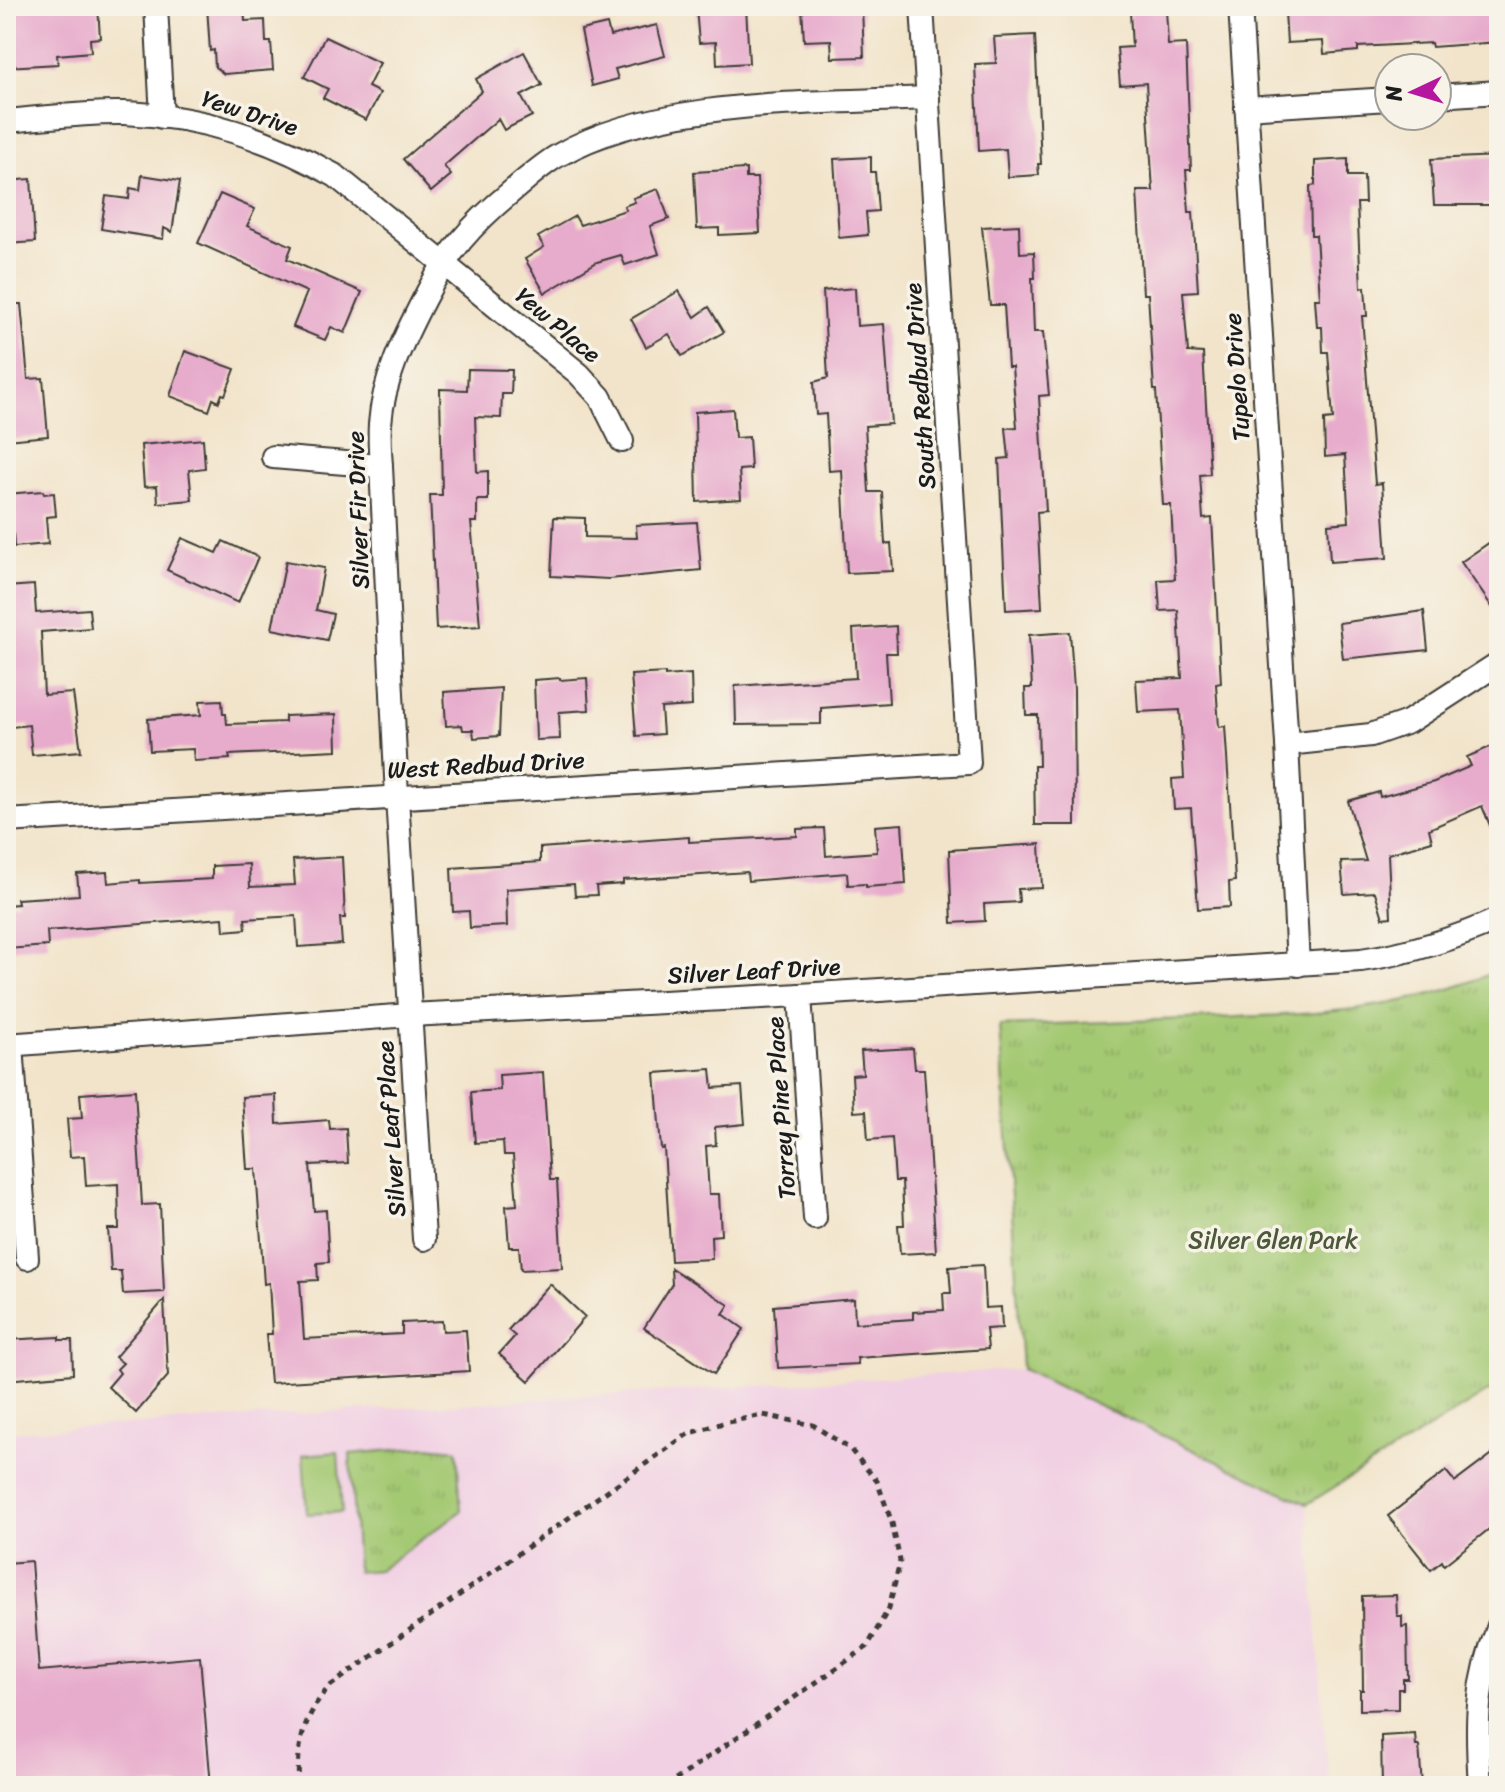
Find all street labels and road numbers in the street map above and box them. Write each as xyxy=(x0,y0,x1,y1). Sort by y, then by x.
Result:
street label: Yew Drive xyxy=(196,78,304,148)
street label: Yew Place xyxy=(505,276,611,374)
street label: South Redbud Drive xyxy=(892,281,948,491)
street label: Tupelo Drive xyxy=(1212,312,1262,442)
street label: Silver Fir Drive xyxy=(334,430,382,590)
street label: West Redbud Drive xyxy=(386,739,586,791)
street label: Silver Leaf Drive xyxy=(666,945,842,997)
street label: Torrey Pine Place xyxy=(754,1015,808,1201)
street label: Silver Leaf Place xyxy=(364,1039,418,1218)

